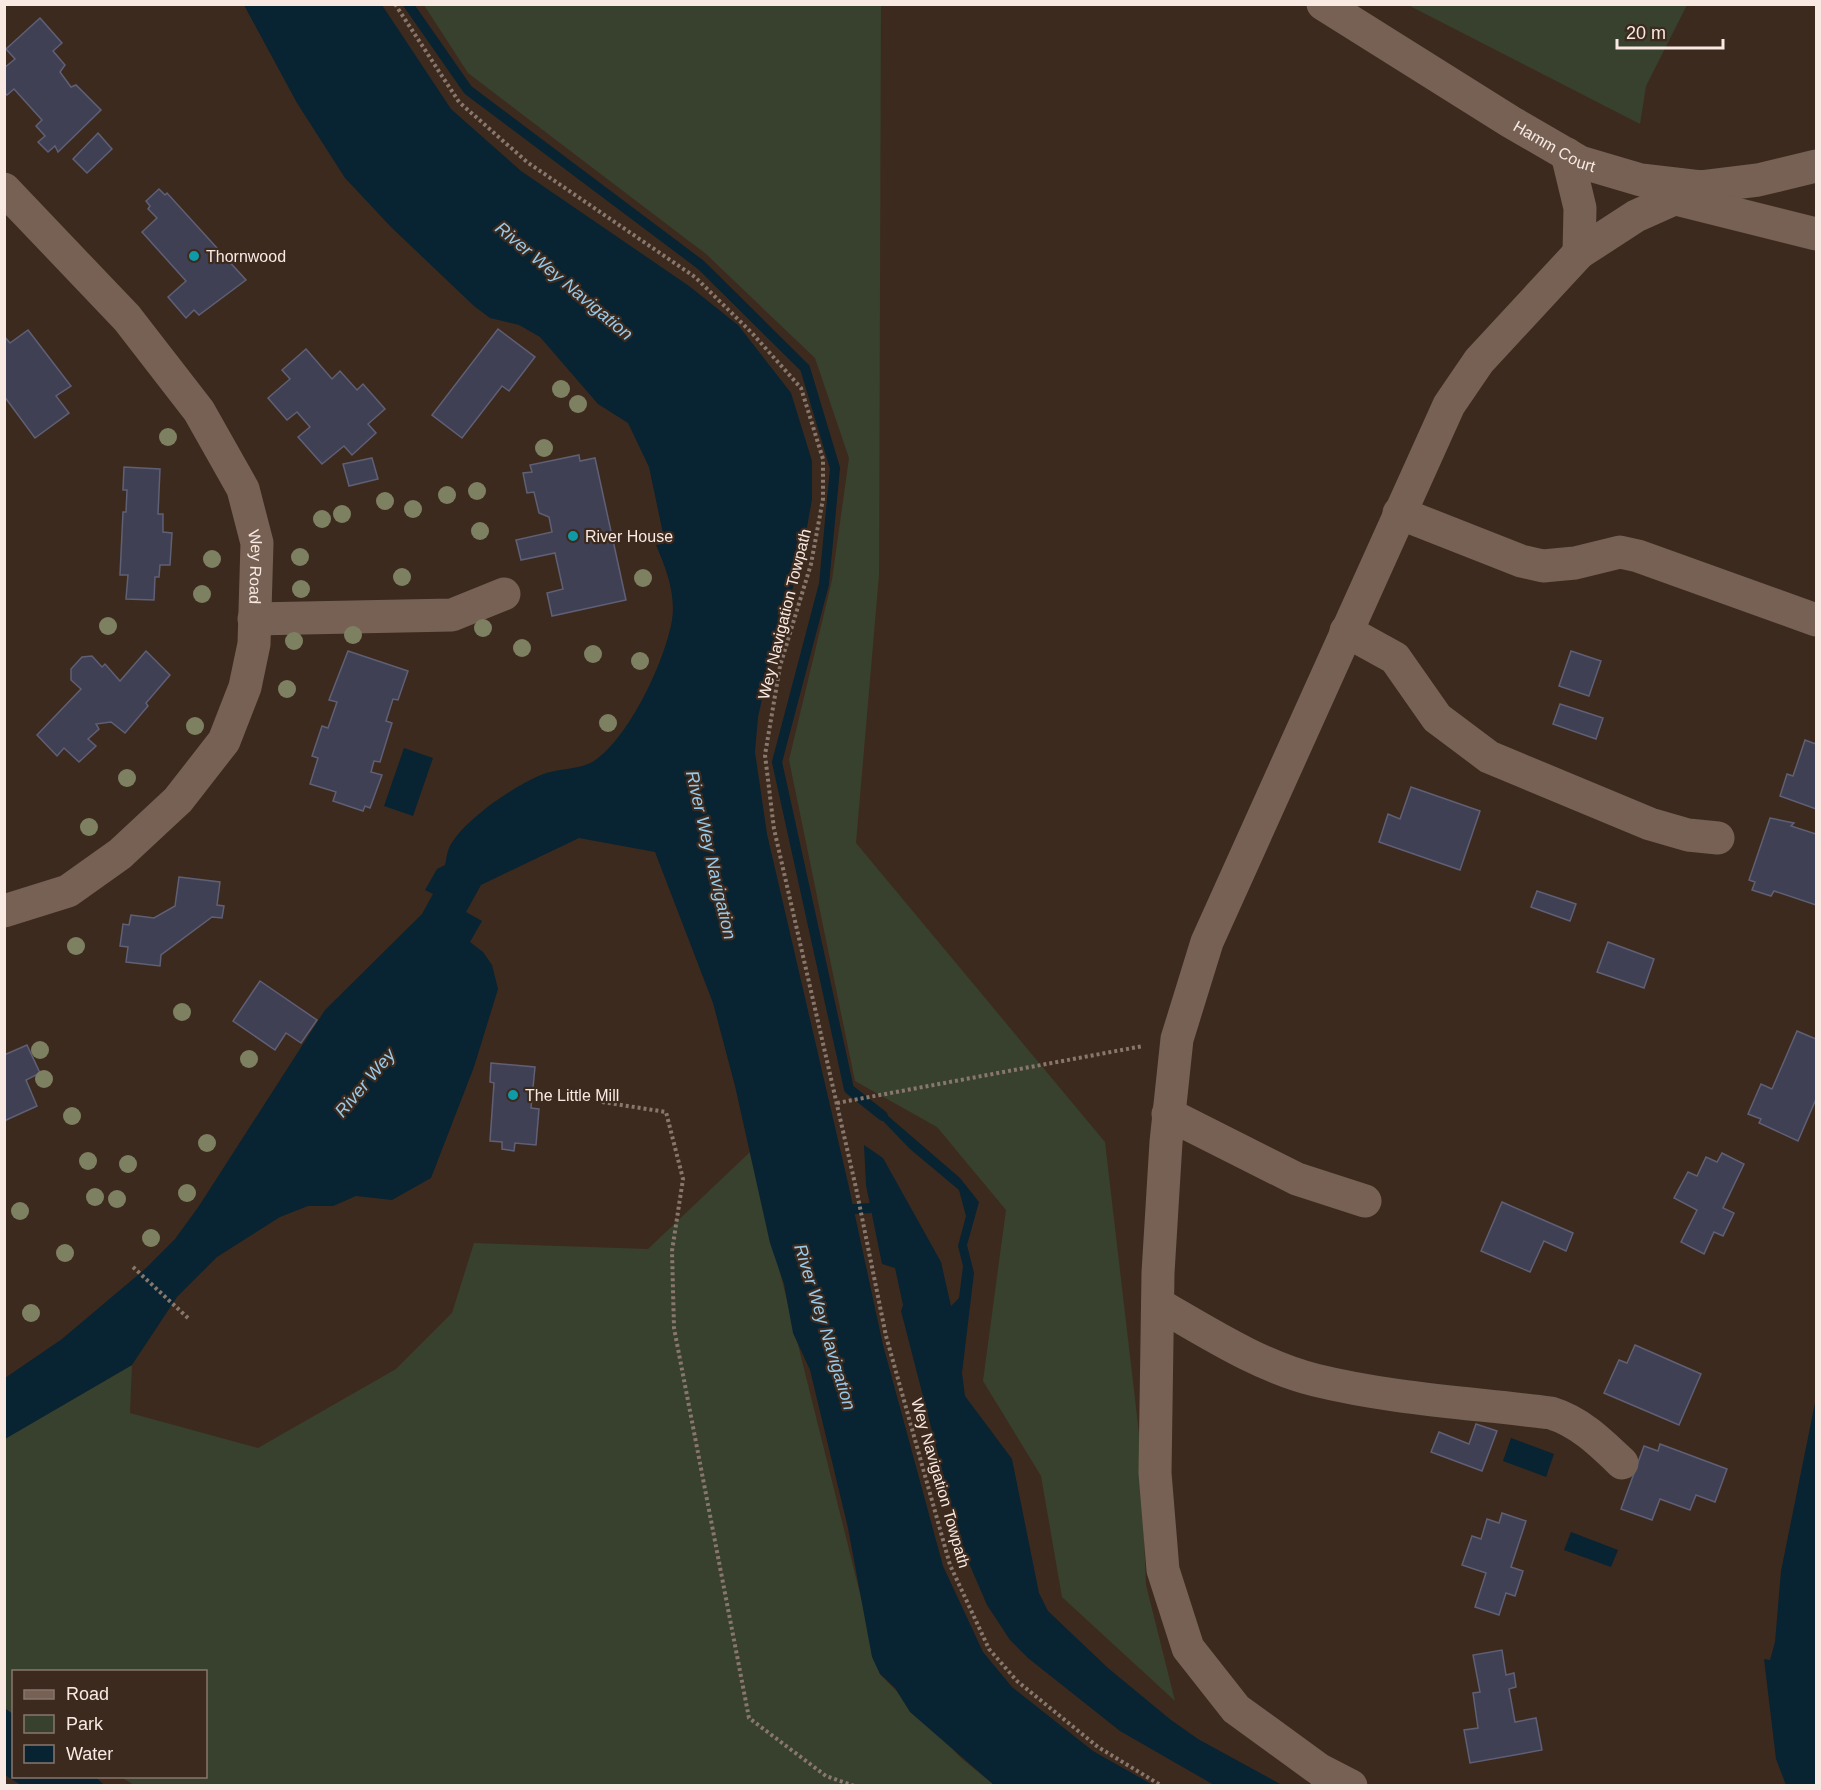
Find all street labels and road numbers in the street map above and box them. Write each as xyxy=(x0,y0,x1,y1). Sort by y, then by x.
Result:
street label: Hamm Court xyxy=(1511,117,1598,175)
street label: Wey Navigation Towpath xyxy=(755,527,814,701)
street label: Wey Road xyxy=(245,528,265,604)
street label: Wey Navigation Towpath xyxy=(908,1396,973,1570)

